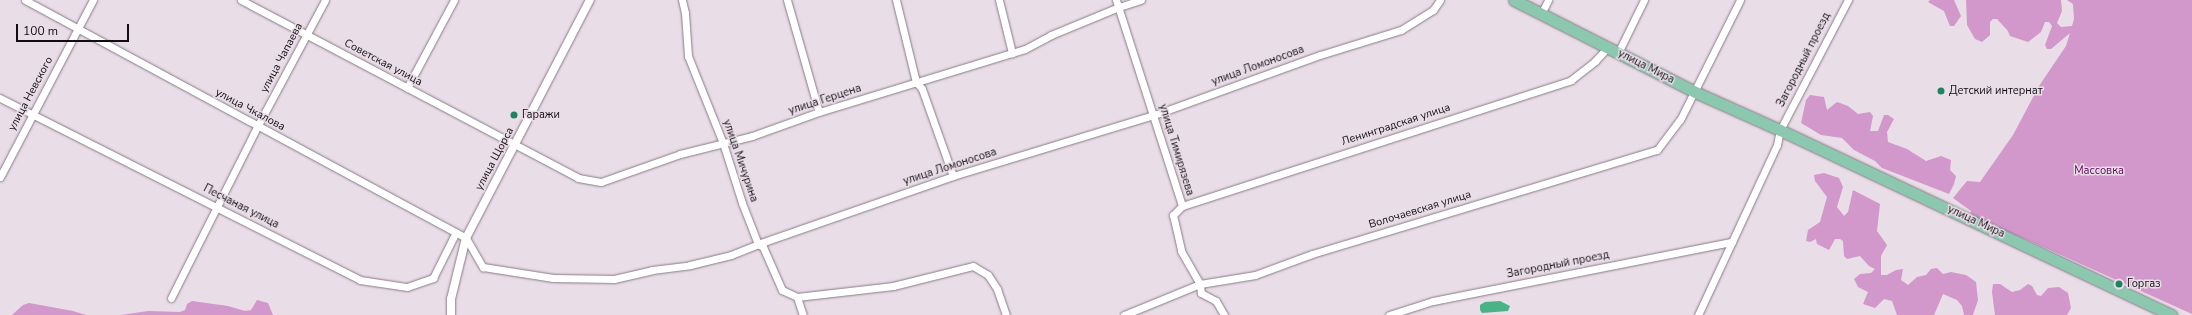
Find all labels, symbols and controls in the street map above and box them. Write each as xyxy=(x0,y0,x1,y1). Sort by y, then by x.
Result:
street label: Загородный проезд xyxy=(1774,11,1834,109)
scale bar xyxy=(18,16,131,42)
street label: улица Чапаева xyxy=(258,21,306,95)
text: 100 m xyxy=(23,23,58,39)
street label: Советская улица xyxy=(342,37,424,89)
street label: улица Ломоносова xyxy=(1210,43,1306,89)
street label: улица Мира xyxy=(1615,47,1677,87)
street label: улица Невского xyxy=(6,55,56,133)
street label: улица Герцена xyxy=(787,82,863,118)
place label: Детский интернат xyxy=(1949,84,2043,98)
street label: улица Чкалова xyxy=(213,86,287,134)
marker: Детский интернат xyxy=(1936,86,1946,96)
street label: Ленинградская улица xyxy=(1340,101,1452,149)
street label: улица Тимирязева xyxy=(1156,103,1196,197)
place label: Гаражи xyxy=(522,108,560,122)
marker: Гаражи xyxy=(509,110,519,120)
street label: улица Мичурина xyxy=(720,118,760,204)
street label: улица Щорса xyxy=(473,125,517,193)
street label: улица Ломоносова xyxy=(902,146,998,188)
park label: Массовка xyxy=(2074,164,2124,178)
street label: Песчаная улица xyxy=(201,182,281,232)
street label: Волочаевская улица xyxy=(1367,188,1473,232)
street label: улица Мира xyxy=(1945,203,2007,241)
street label: Загородный проезд xyxy=(1506,249,1610,281)
place label: Горгаз xyxy=(2127,277,2161,291)
marker: Горгаз xyxy=(2114,279,2124,289)

